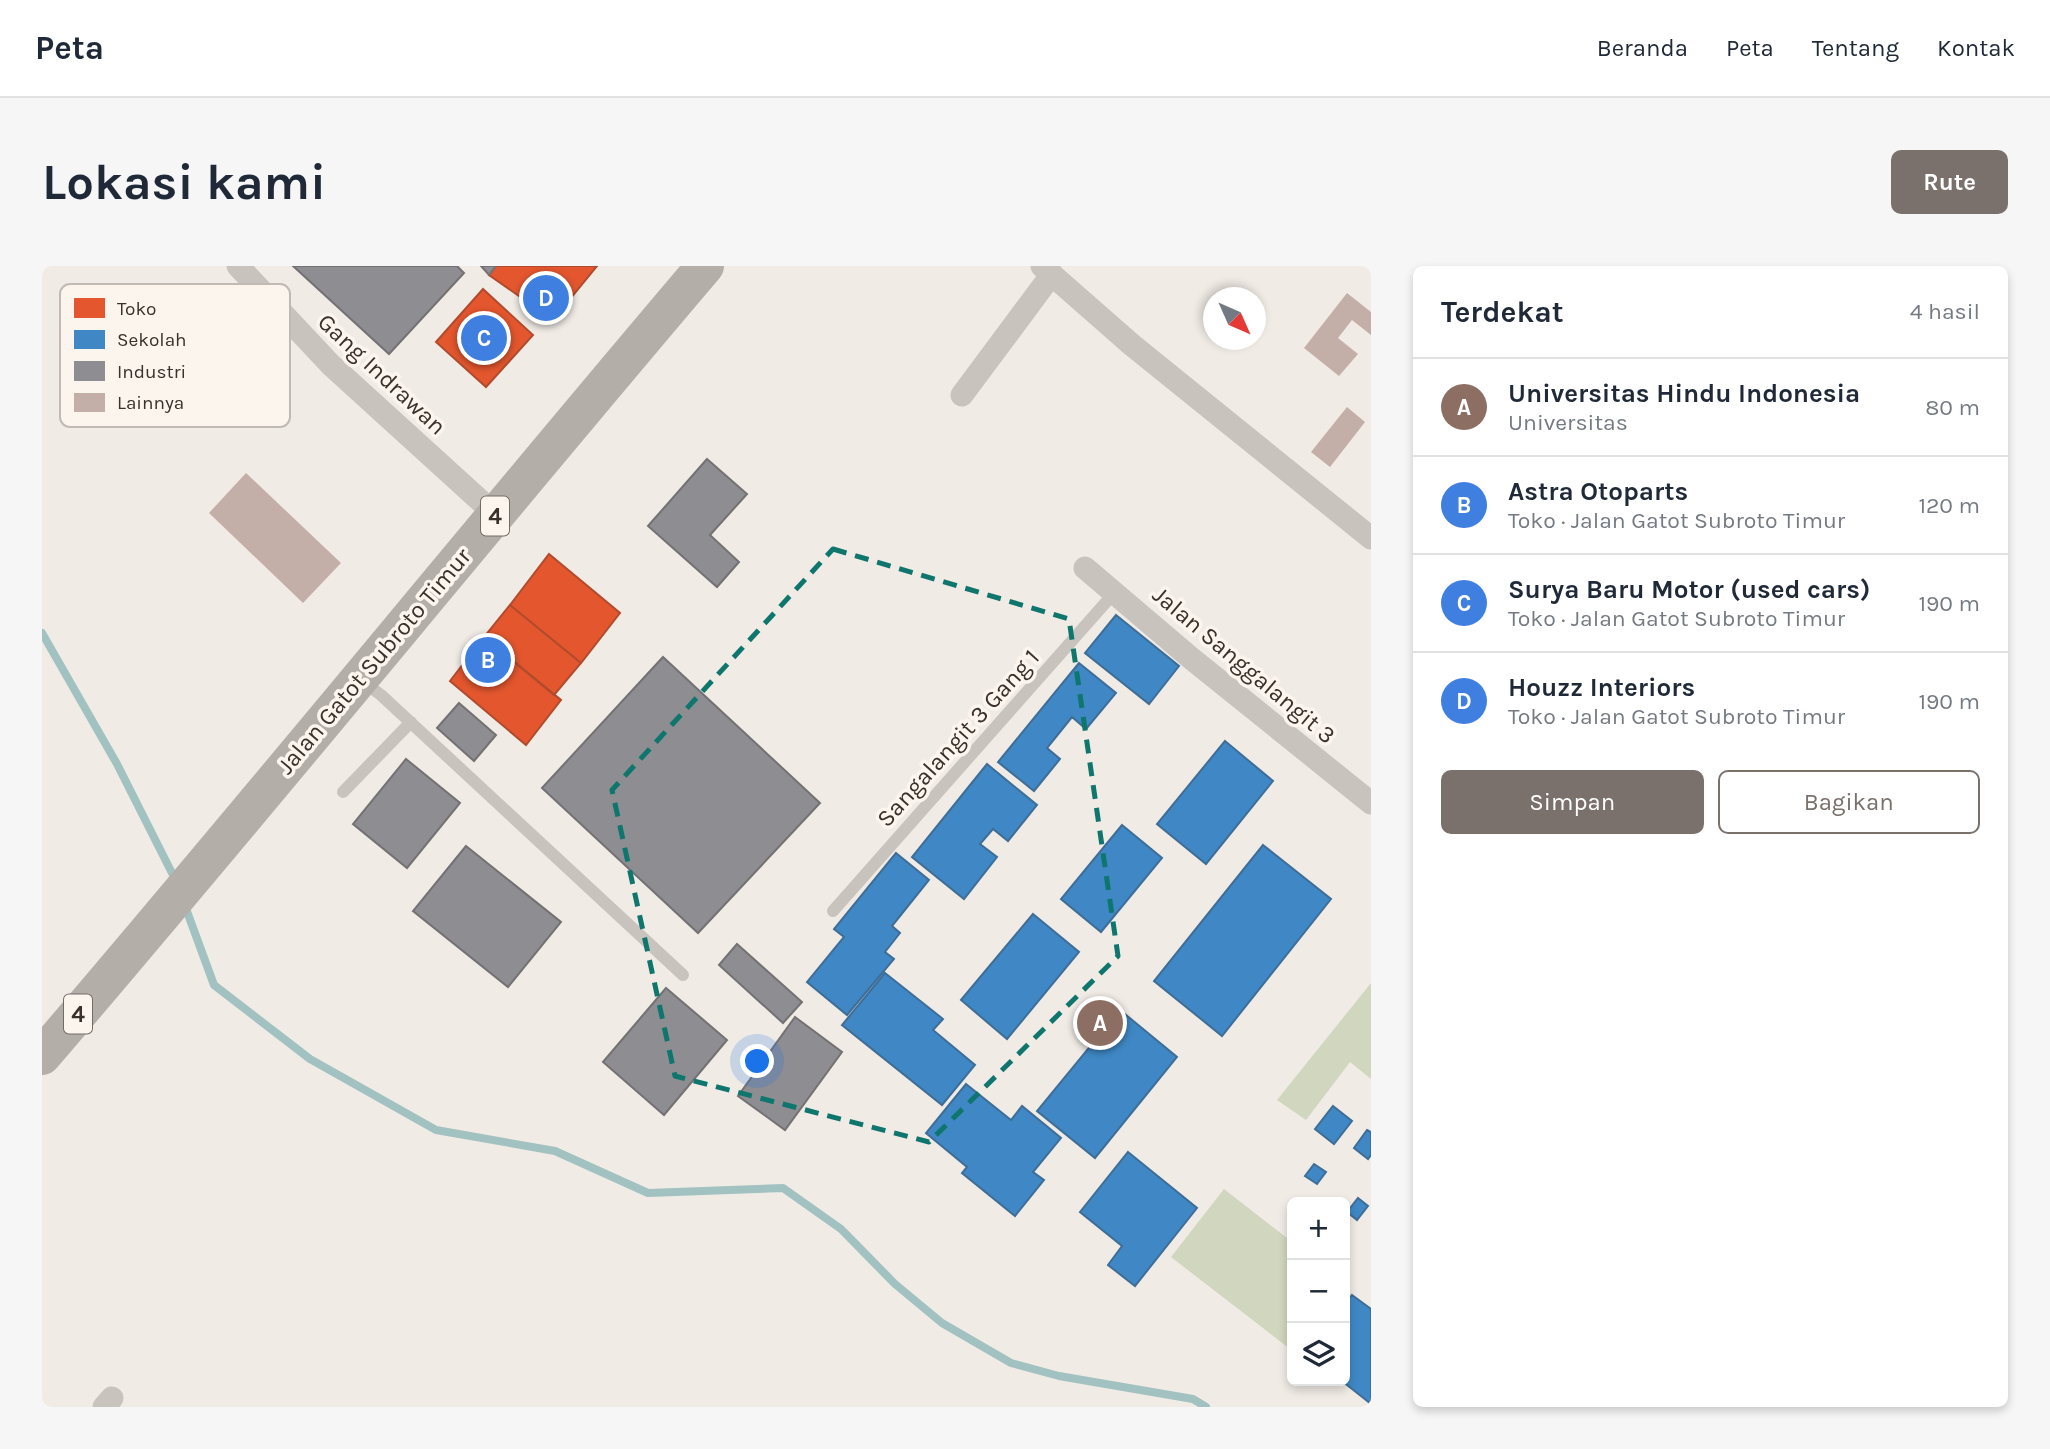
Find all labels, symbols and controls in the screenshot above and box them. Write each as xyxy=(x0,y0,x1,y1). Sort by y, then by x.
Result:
text: Peta xyxy=(35,29,104,67)
text: Beranda xyxy=(1597,34,1688,62)
text: Peta xyxy=(1726,34,1774,62)
text: Tentang xyxy=(1812,34,1899,62)
text: Kontak xyxy=(1937,34,2015,62)
button: Rute xyxy=(1891,150,2008,214)
text: Lokasi kami xyxy=(42,154,326,211)
pin: D xyxy=(523,272,569,324)
legend xyxy=(60,284,290,427)
north arrow xyxy=(1203,287,1266,350)
text: Terdekat xyxy=(1441,294,1564,330)
text: Toko xyxy=(117,298,156,320)
text: 4 hasil xyxy=(1910,298,1980,325)
street label: Gang Indrawan xyxy=(312,308,452,440)
pin: C xyxy=(461,312,507,364)
text: Sekolah xyxy=(117,329,187,351)
text: Industri xyxy=(117,361,186,383)
text: Universitas Hindu Indonesia xyxy=(1508,378,1860,409)
text: Lainnya xyxy=(117,392,184,414)
text: A xyxy=(1457,394,1471,421)
text: 80 m xyxy=(1925,394,1980,421)
text: Universitas xyxy=(1508,409,1628,436)
text: Astra Otoparts xyxy=(1508,476,1688,507)
text: B xyxy=(1457,492,1471,519)
text: 120 m xyxy=(1918,492,1980,519)
road number: 4 xyxy=(481,496,509,536)
text: Toko · Jalan Gatot Subroto Timur xyxy=(1508,507,1845,534)
street label: Jalan Gatot Subroto Timur xyxy=(271,542,477,780)
text: Surya Baru Motor (used cars) xyxy=(1508,574,1870,605)
street label: Jalan Sanggalangit 3 xyxy=(1147,581,1341,749)
text: C xyxy=(1457,590,1471,617)
text: 190 m xyxy=(1918,590,1980,617)
text: Toko · Jalan Gatot Subroto Timur xyxy=(1508,605,1845,632)
pin: B xyxy=(465,634,511,686)
street label: Sangalangit 3 Gang 1 xyxy=(871,644,1045,832)
text: Houzz Interiors xyxy=(1508,672,1695,703)
text: D xyxy=(1456,688,1472,715)
text: 190 m xyxy=(1918,688,1980,715)
text: Toko · Jalan Gatot Subroto Timur xyxy=(1508,703,1845,730)
button: Simpan xyxy=(1441,770,1704,834)
button: Bagikan xyxy=(1718,770,1980,834)
road number: 4 xyxy=(64,994,92,1034)
pin: A xyxy=(1077,997,1123,1049)
your location xyxy=(740,1044,774,1078)
map controls xyxy=(1287,1197,1350,1386)
button: + xyxy=(1287,1197,1350,1260)
button: − xyxy=(1287,1260,1350,1323)
button: layers xyxy=(1287,1323,1350,1386)

